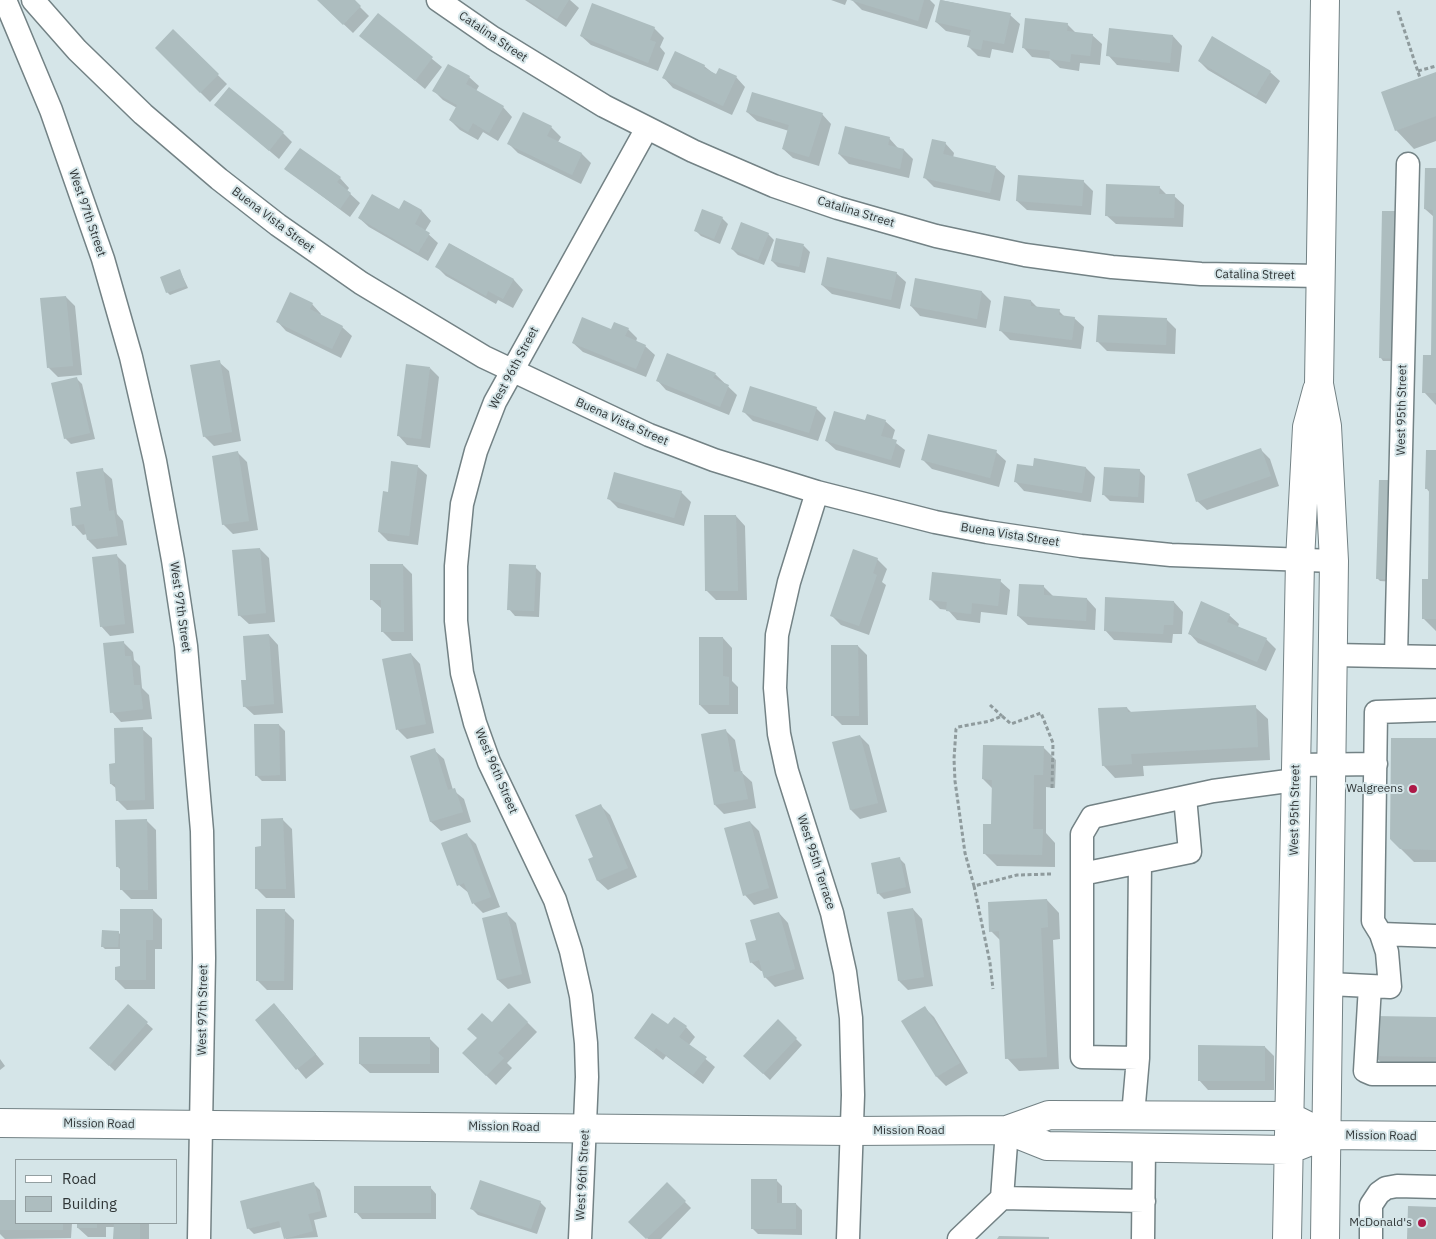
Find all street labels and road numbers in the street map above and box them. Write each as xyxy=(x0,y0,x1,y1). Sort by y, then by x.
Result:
street label: Catalina Street xyxy=(456,9,530,65)
street label: West 97th Street xyxy=(65,168,109,258)
street label: Buena Vista Street xyxy=(229,184,317,256)
street label: Catalina Street xyxy=(816,193,896,231)
street label: Catalina Street xyxy=(1215,267,1295,283)
street label: West 96th Street xyxy=(486,324,542,412)
street label: West 95th Street xyxy=(1394,364,1410,456)
street label: Buena Vista Street xyxy=(574,395,670,449)
street label: Buena Vista Street xyxy=(960,520,1060,550)
street label: West 97th Street xyxy=(167,561,193,653)
street label: West 96th Street xyxy=(472,726,520,816)
street label: West 95th Street xyxy=(1287,764,1303,856)
street label: West 95th Terrace xyxy=(794,813,838,911)
street label: West 97th Street xyxy=(195,964,211,1056)
street label: Mission Road xyxy=(63,1116,135,1132)
street label: Mission Road xyxy=(468,1119,540,1135)
street label: Mission Road xyxy=(873,1124,945,1138)
street label: Mission Road xyxy=(1345,1128,1417,1144)
street label: West 96th Street xyxy=(573,1129,593,1221)

